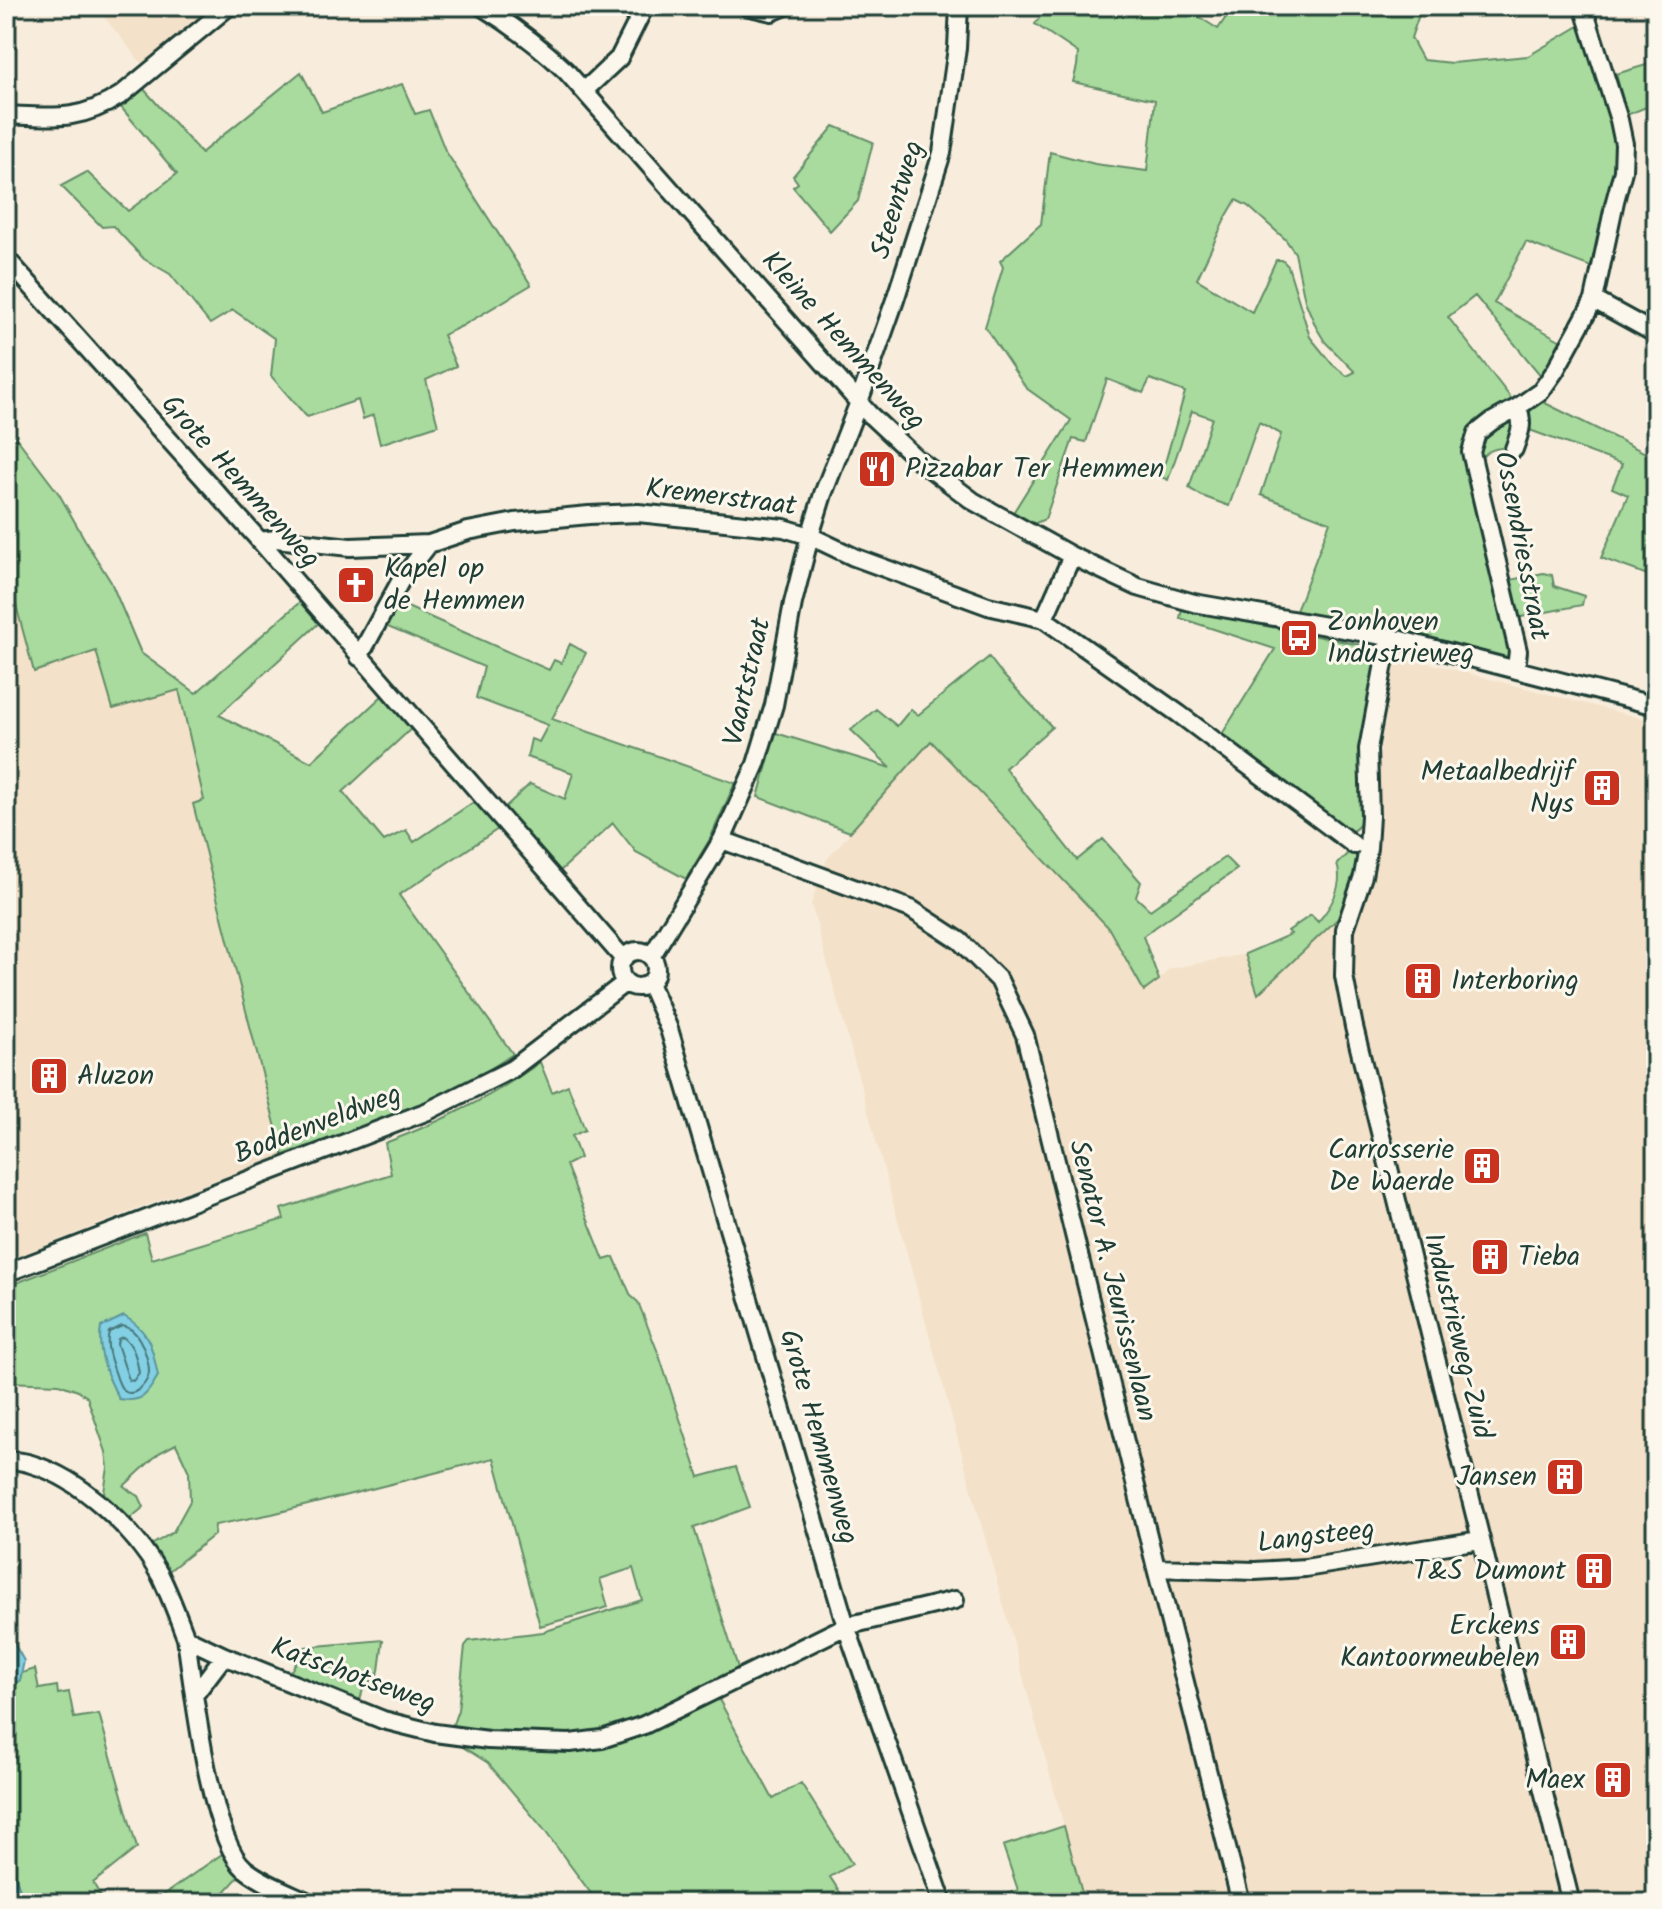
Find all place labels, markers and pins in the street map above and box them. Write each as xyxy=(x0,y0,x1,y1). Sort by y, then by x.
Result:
place label: Pizzabar Ter Hemmen xyxy=(905,447,1165,492)
restaurant icon: Pizzabar Ter Hemmen xyxy=(856,448,898,490)
place label: Kapel op de Hemmen xyxy=(384,547,525,624)
church icon: Kapel op de Hemmen xyxy=(335,564,377,606)
place label: Zonhoven Industrieweg xyxy=(1327,600,1474,677)
bus stop icon: Zonhoven Industrieweg xyxy=(1278,617,1320,659)
place label: Metaalbedrijf Nys xyxy=(1421,750,1576,827)
building icon: Metaalbedrijf Nys xyxy=(1581,767,1623,809)
place label: Interboring xyxy=(1451,959,1579,1004)
building icon: Interboring xyxy=(1402,960,1444,1002)
place label: Aluzon xyxy=(77,1054,154,1099)
building icon: Aluzon xyxy=(28,1055,70,1097)
place label: Carrosserie De Waerde xyxy=(1328,1128,1454,1205)
building icon: Carrosserie De Waerde xyxy=(1461,1145,1503,1187)
place label: Tieba xyxy=(1518,1235,1580,1280)
building icon: Tieba xyxy=(1469,1236,1511,1278)
place label: Jansen xyxy=(1456,1455,1537,1500)
building icon: Jansen xyxy=(1544,1456,1586,1498)
place label: T&S Dumont xyxy=(1413,1549,1567,1594)
building icon: T&S Dumont xyxy=(1573,1550,1615,1592)
place label: Erckens Kantoormeubelen xyxy=(1340,1604,1540,1681)
building icon: Erckens Kantoormeubelen xyxy=(1547,1621,1589,1663)
place label: Maex xyxy=(1525,1758,1586,1803)
building icon: Maex xyxy=(1592,1759,1634,1801)

